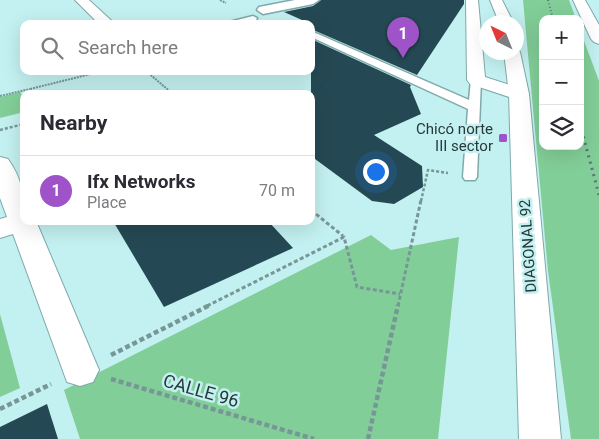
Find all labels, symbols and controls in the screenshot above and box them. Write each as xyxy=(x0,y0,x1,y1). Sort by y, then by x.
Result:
north arrow xyxy=(479,15,524,60)
map controls xyxy=(539,15,584,150)
button: + xyxy=(539,15,584,60)
pin: 1 xyxy=(387,17,419,58)
search box xyxy=(20,20,315,75)
icon: search xyxy=(38,34,66,62)
text: Search here xyxy=(78,36,178,59)
button: − xyxy=(539,60,584,105)
button: layers xyxy=(539,105,584,150)
text: Nearby xyxy=(40,111,107,135)
place label: Chicó norte III sector xyxy=(416,120,493,155)
marker: Chicó norte III sector xyxy=(497,132,509,144)
your location xyxy=(363,159,389,185)
text: Ifx Networks xyxy=(87,170,195,193)
text: 1 xyxy=(51,181,61,200)
text: 70 m xyxy=(259,181,295,200)
text: Place xyxy=(87,193,127,212)
street label: DIAGONAL 92 xyxy=(516,199,540,293)
street label: CALLE 96 xyxy=(161,370,241,411)

